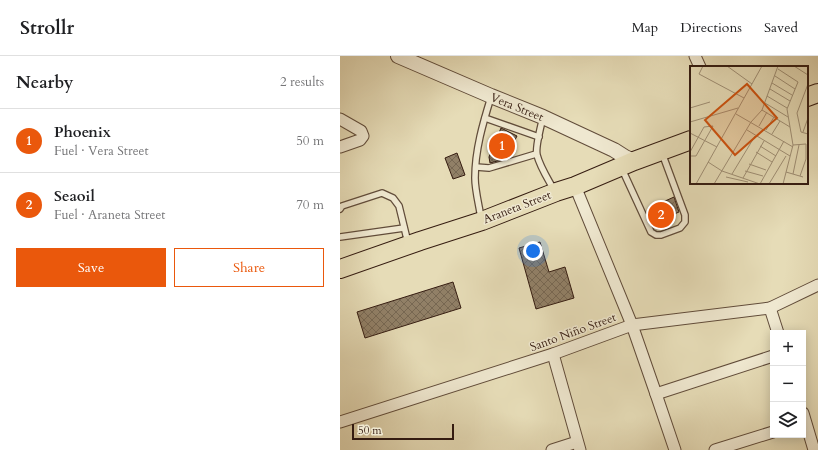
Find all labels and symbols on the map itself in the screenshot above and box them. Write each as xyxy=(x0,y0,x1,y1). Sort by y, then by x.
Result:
inset map xyxy=(690,66,808,184)
street label: Vera Street xyxy=(488,89,546,125)
pin: 1 xyxy=(489,131,515,161)
street label: Araneta Street xyxy=(481,187,553,227)
pin: 2 xyxy=(648,200,674,230)
your location xyxy=(523,241,543,261)
street label: Santo Niño Street xyxy=(528,309,618,355)
scale bar xyxy=(352,422,454,441)

